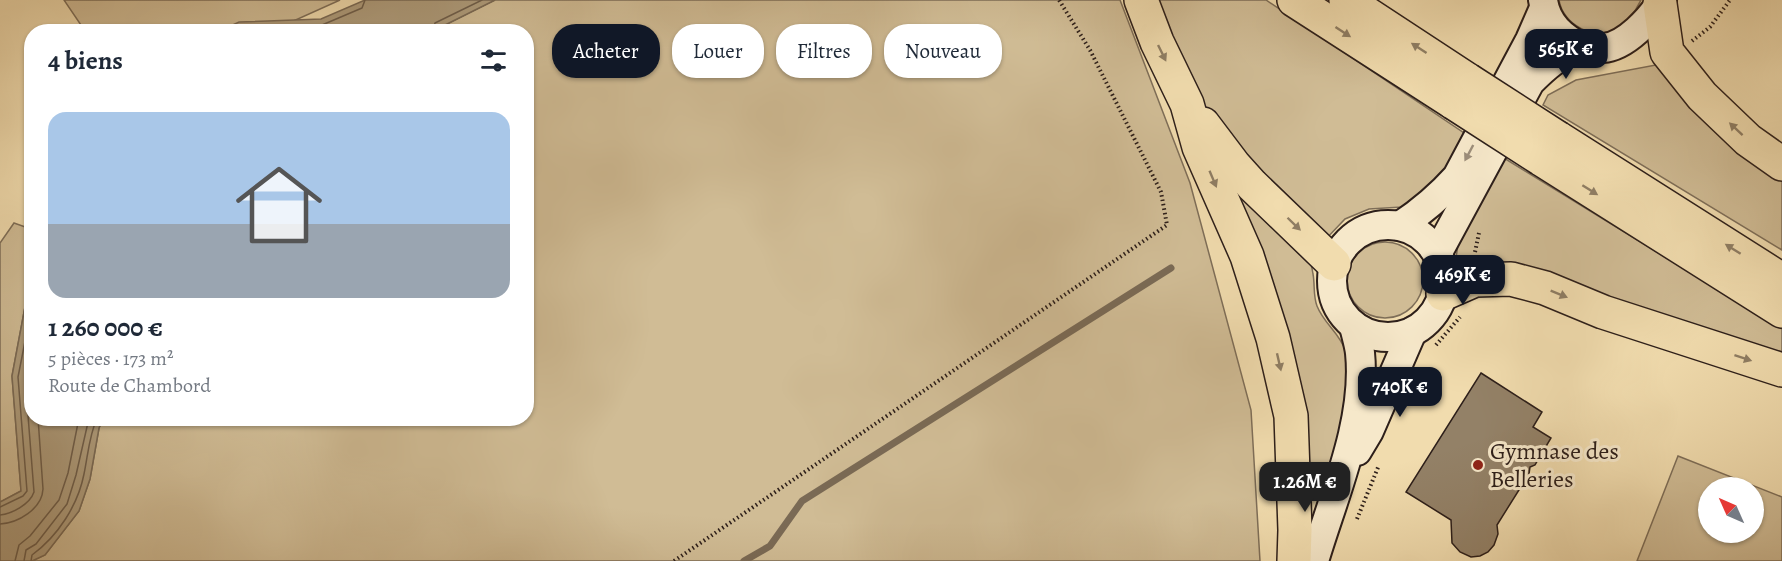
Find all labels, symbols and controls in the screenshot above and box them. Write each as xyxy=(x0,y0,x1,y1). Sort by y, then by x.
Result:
chip: Acheter xyxy=(552,24,660,78)
chip: Louer xyxy=(672,24,764,78)
chip: Filtres xyxy=(776,24,872,78)
chip: Nouveau xyxy=(884,24,1002,78)
one-way arrow xyxy=(1335,26,1351,37)
pin: 565K € xyxy=(1517,29,1615,80)
text: 565K € xyxy=(1539,35,1593,62)
text: 4 biens xyxy=(48,43,123,78)
one-way arrow xyxy=(1411,43,1427,54)
icon: filters xyxy=(477,44,510,77)
one-way arrow xyxy=(1158,44,1167,61)
one-way arrow xyxy=(1729,122,1743,136)
one-way arrow xyxy=(1464,145,1474,162)
icon: home xyxy=(225,151,333,259)
one-way arrow xyxy=(1208,170,1218,188)
one-way arrow xyxy=(1582,185,1598,196)
one-way arrow xyxy=(1286,217,1300,231)
one-way arrow xyxy=(1724,243,1741,254)
pin: 469K € xyxy=(1414,255,1512,306)
text: 469K € xyxy=(1435,261,1491,288)
one-way arrow xyxy=(1551,289,1569,299)
text: 1 260 000 € xyxy=(48,310,163,345)
text: 5 pièces · 173 m² xyxy=(48,345,174,372)
one-way arrow xyxy=(1274,353,1284,371)
one-way arrow xyxy=(1734,354,1752,363)
pin: 740K € xyxy=(1351,367,1449,418)
text: Route de Chambord xyxy=(48,372,211,399)
text: 740K € xyxy=(1372,373,1428,400)
place label: Gymnase des Belleries xyxy=(1490,435,1619,495)
marker: Gymnase des Belleries xyxy=(1471,458,1485,472)
pin: 1.26M € xyxy=(1250,462,1360,513)
text: 1.26M € xyxy=(1273,468,1337,495)
north arrow xyxy=(1698,477,1764,543)
map controls xyxy=(1698,477,1764,543)

